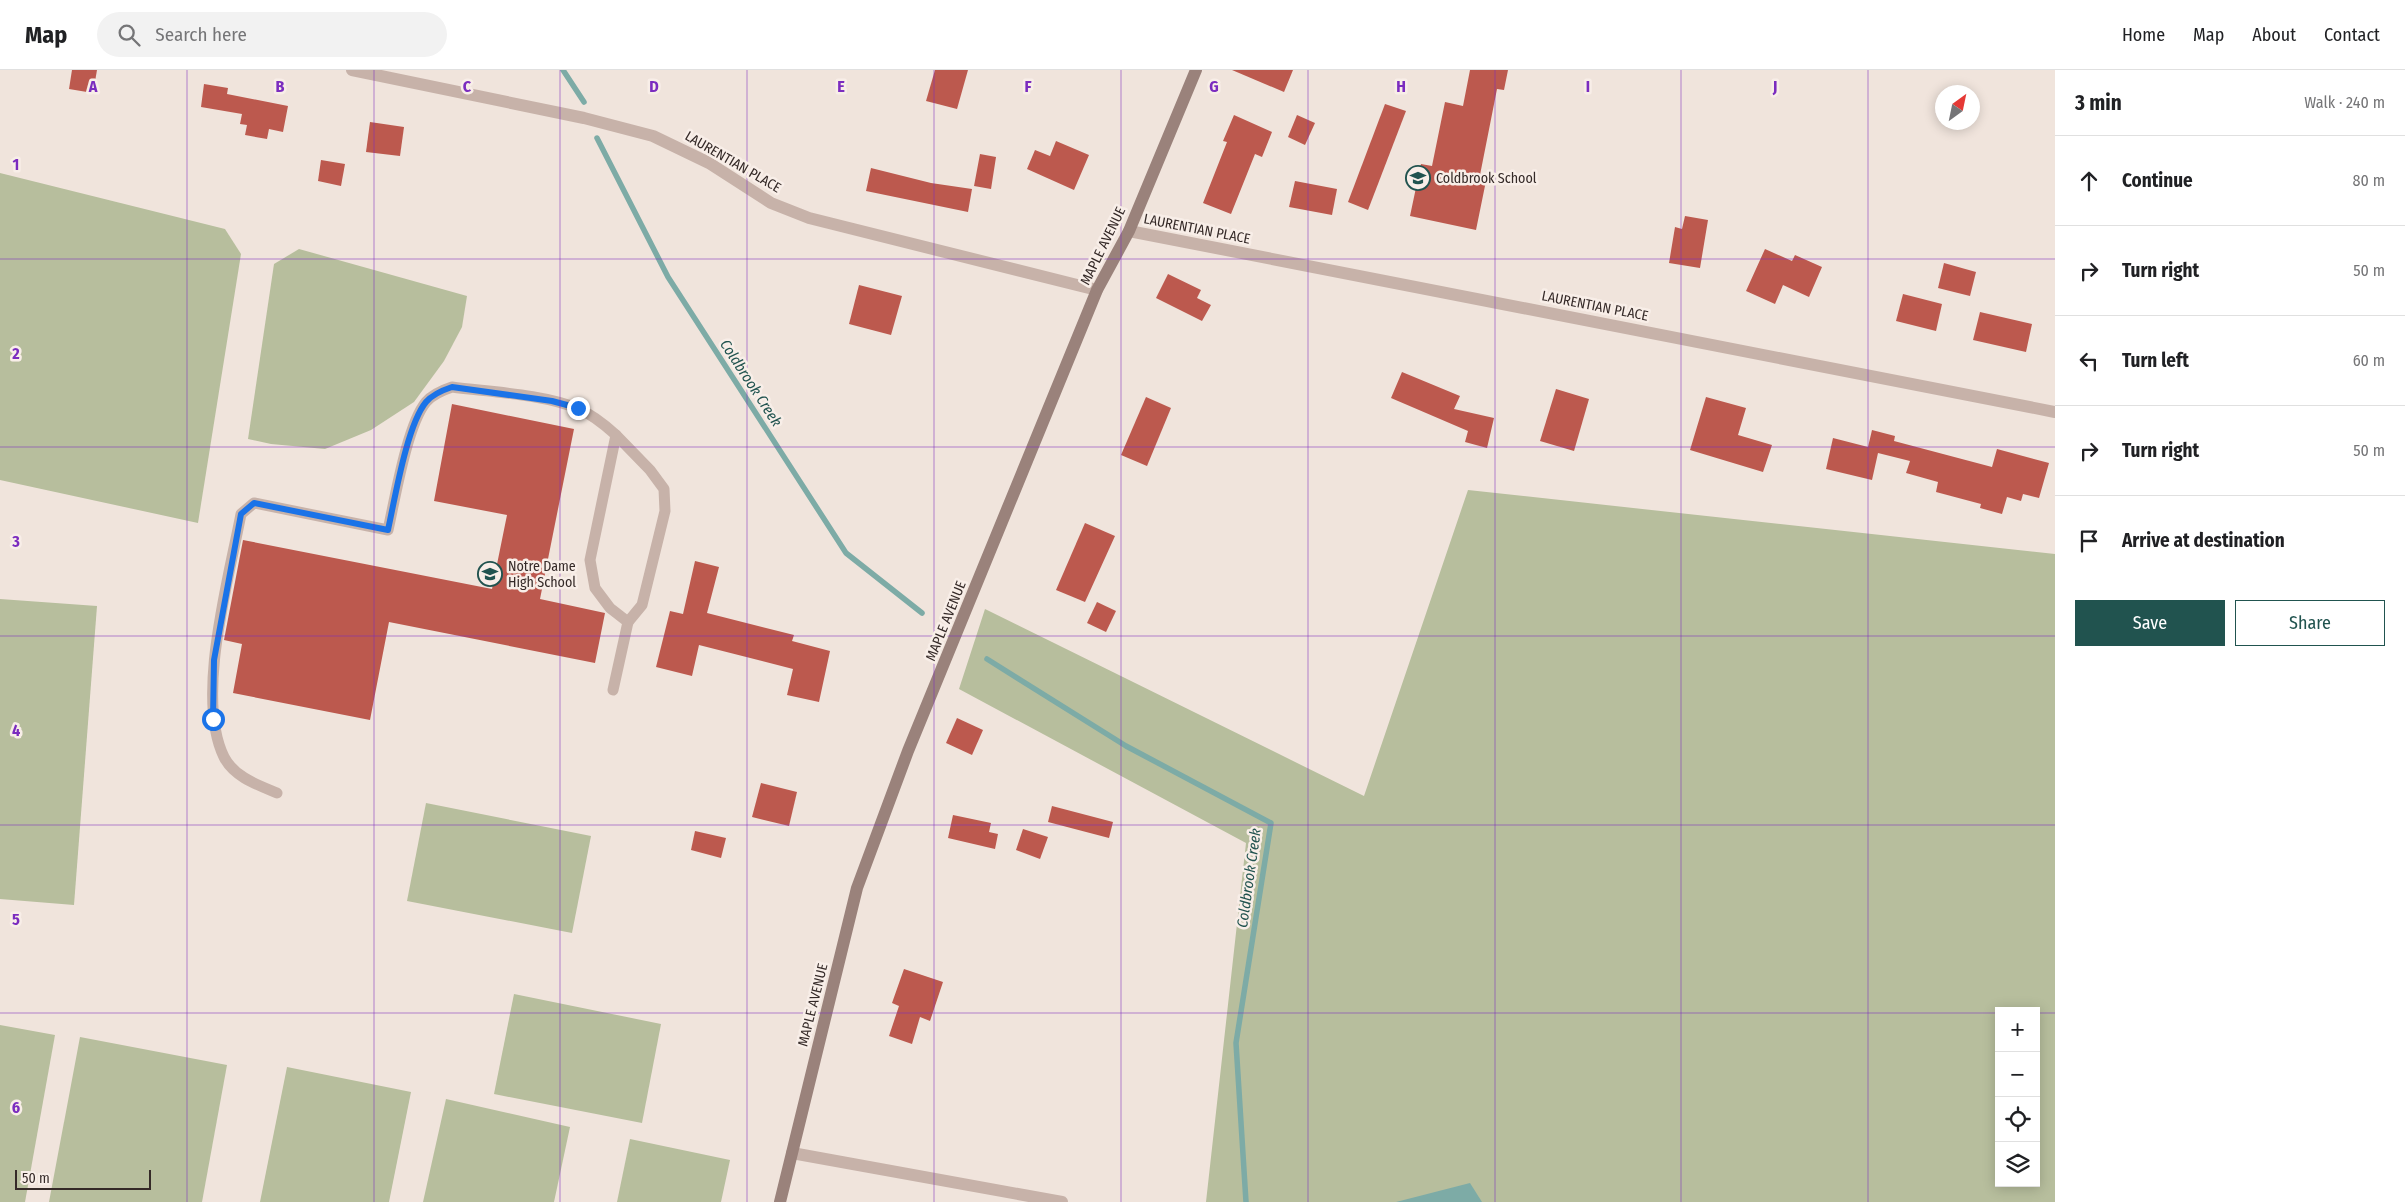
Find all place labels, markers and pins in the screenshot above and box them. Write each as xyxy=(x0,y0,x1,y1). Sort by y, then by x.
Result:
school or university icon: Coldbrook School xyxy=(1405,165,1431,191)
place label: Coldbrook School xyxy=(1436,170,1537,187)
place label: Notre Dame High School xyxy=(508,558,576,591)
school or university icon: Notre Dame High School xyxy=(477,561,503,587)

